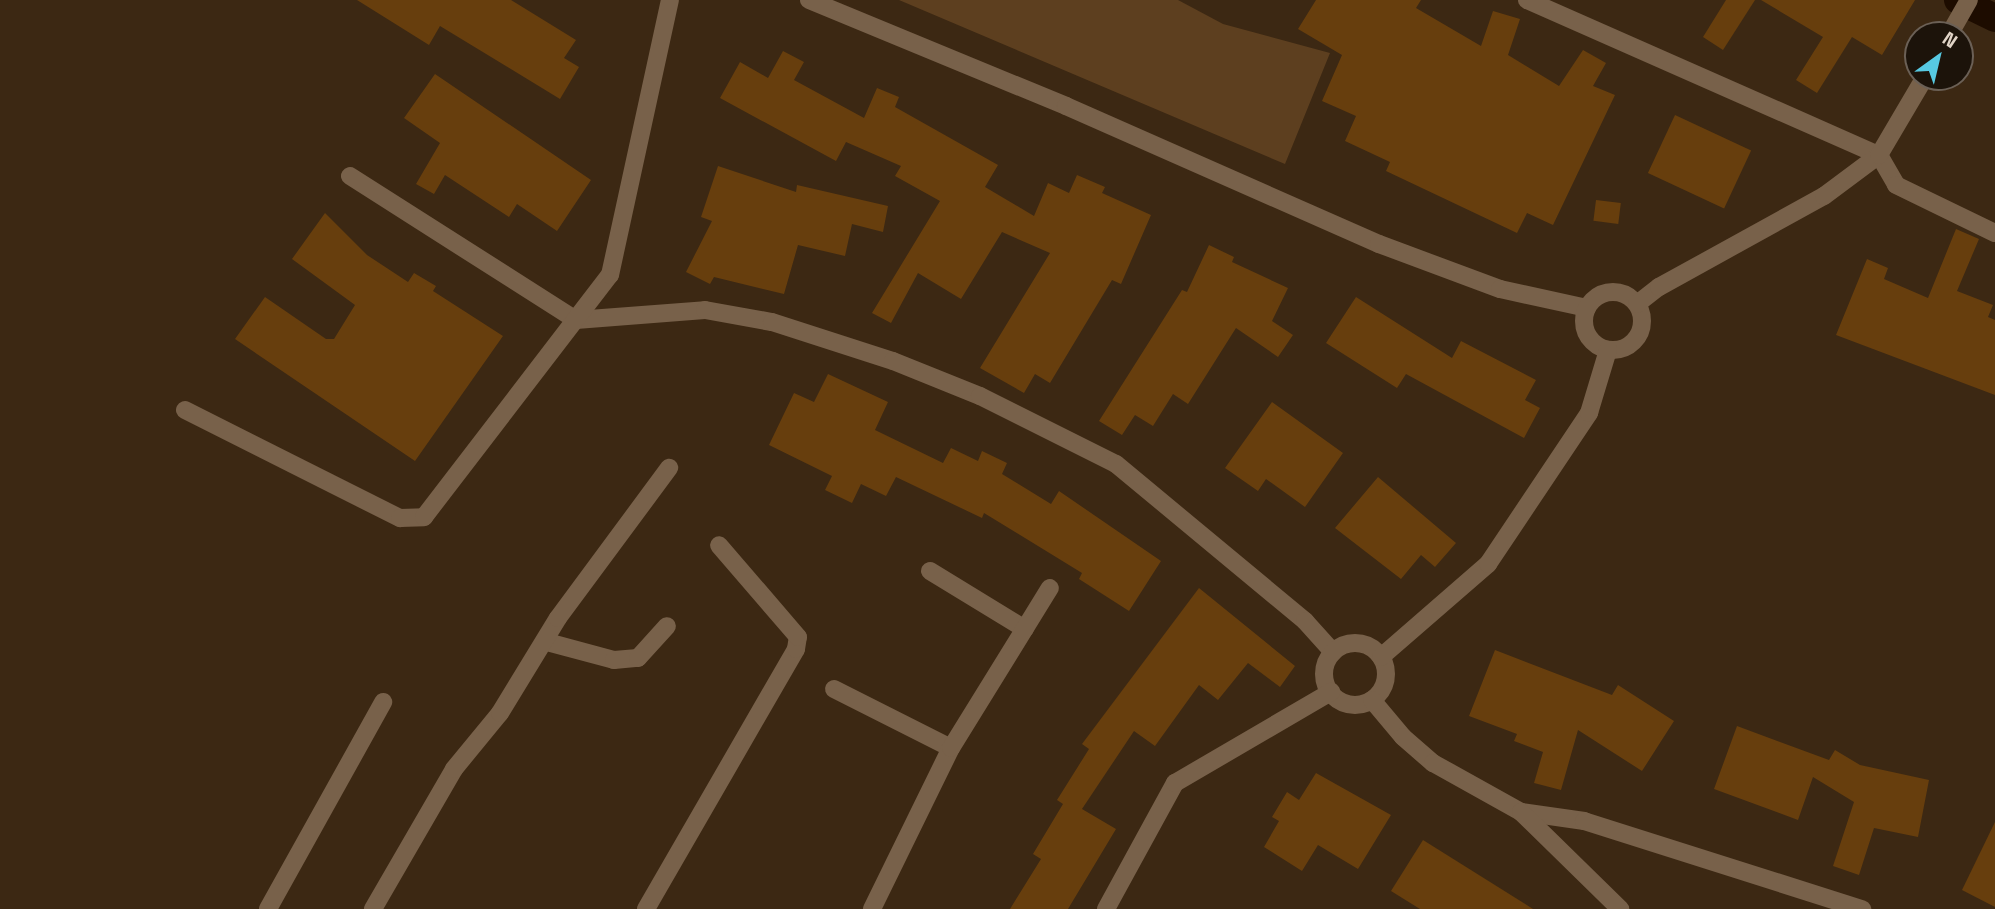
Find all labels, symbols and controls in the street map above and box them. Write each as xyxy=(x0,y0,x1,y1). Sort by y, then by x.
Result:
north arrow xyxy=(1904,21,1974,91)
text: N xyxy=(1938,26,1962,54)

